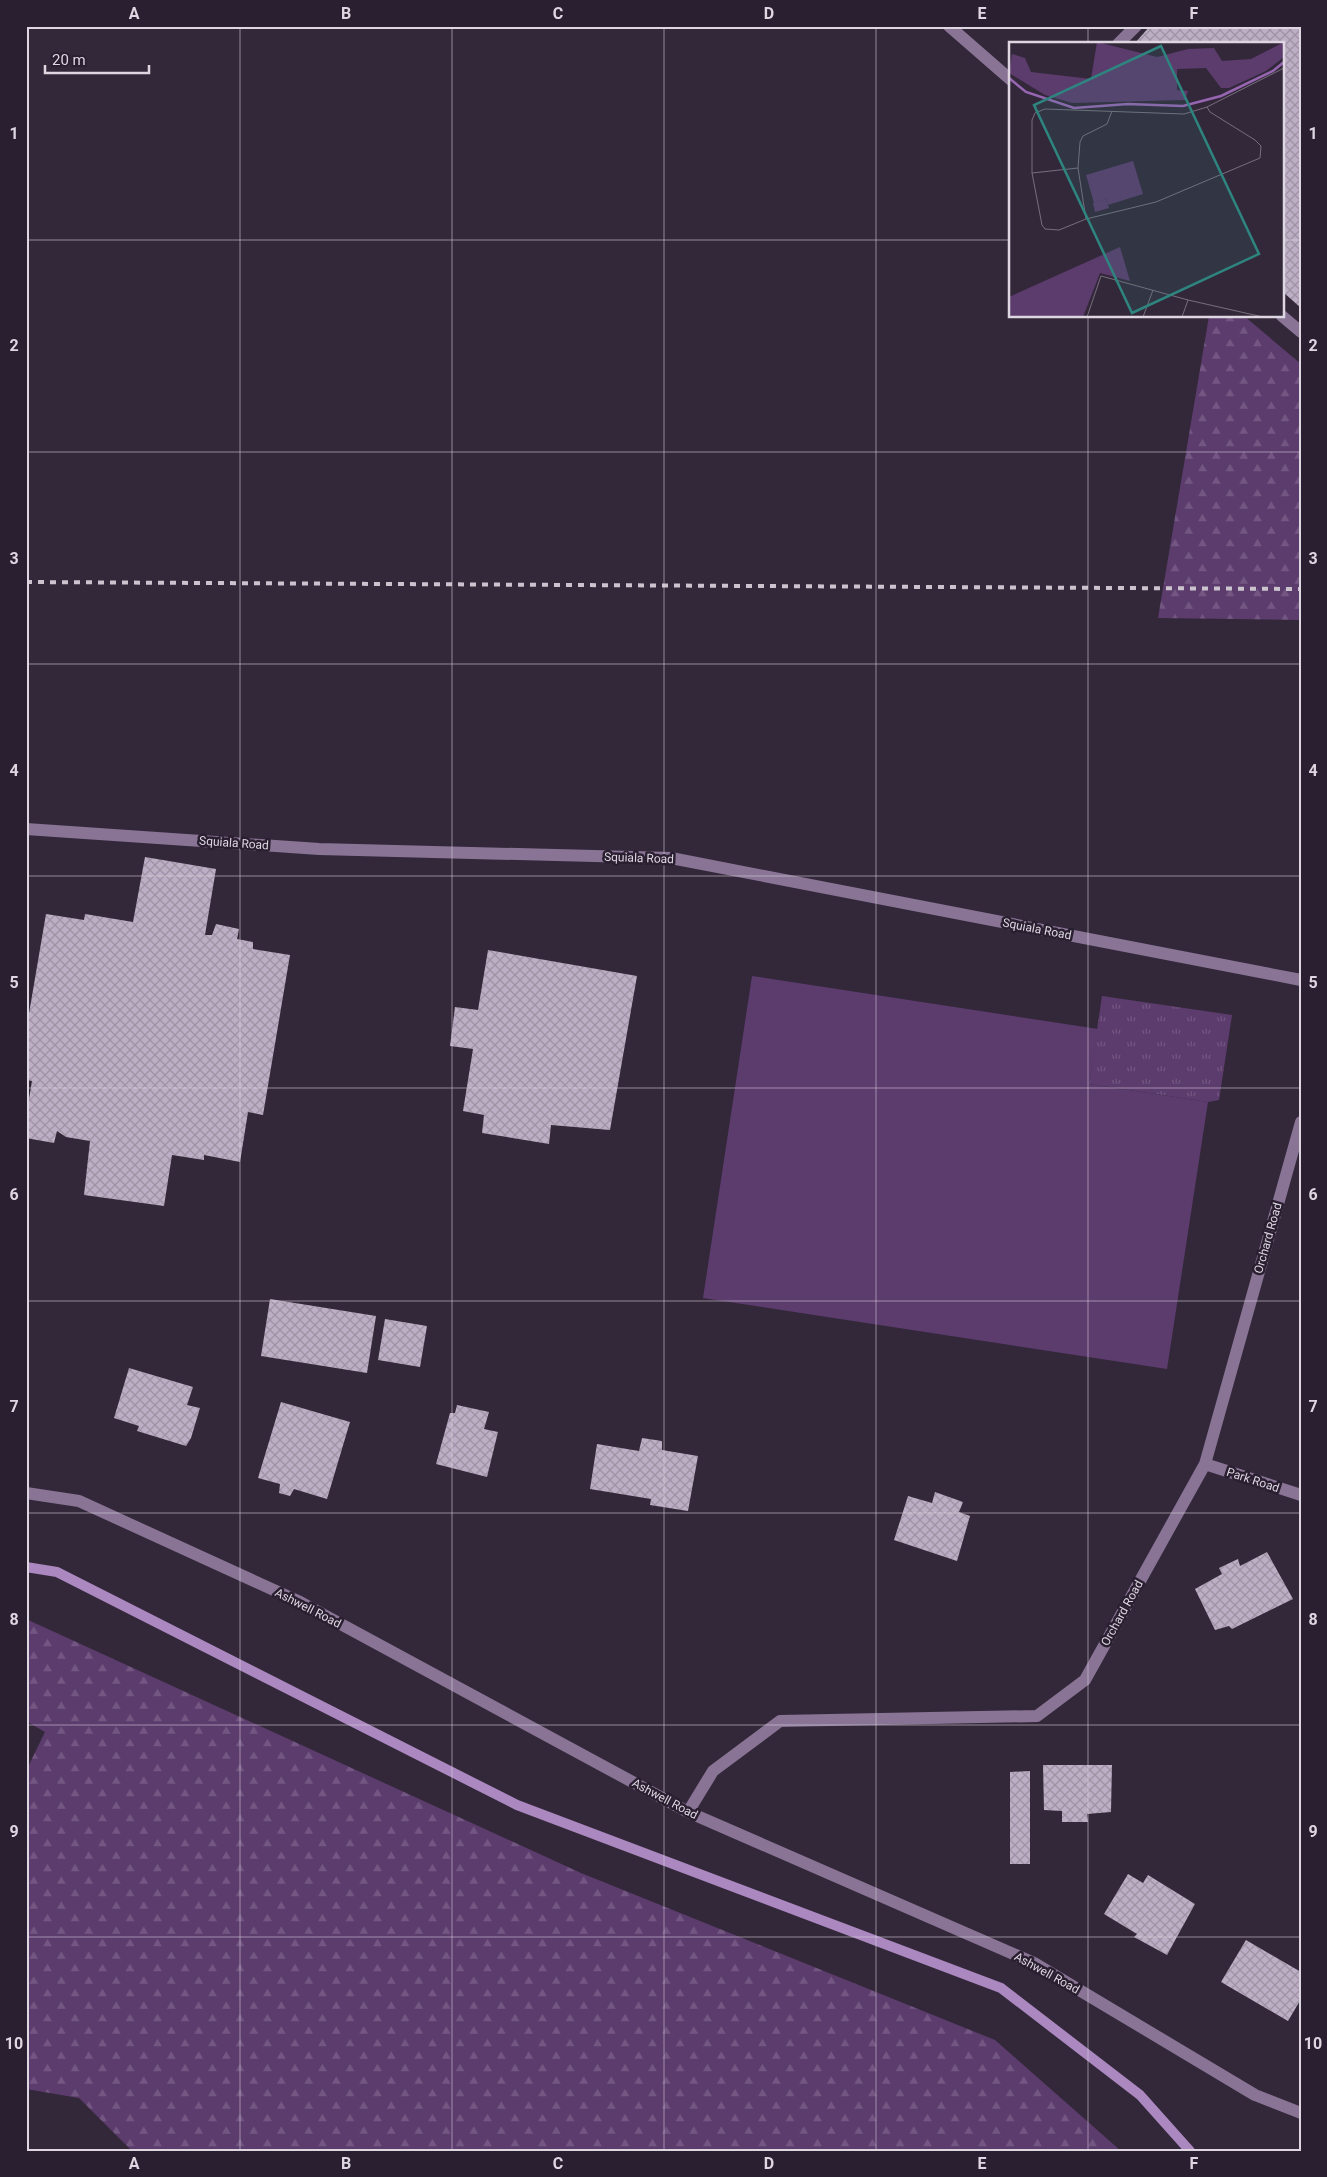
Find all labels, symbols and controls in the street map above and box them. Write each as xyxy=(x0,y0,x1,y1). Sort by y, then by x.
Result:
text: A xyxy=(129,4,140,23)
text: B xyxy=(341,4,351,23)
text: C xyxy=(553,4,563,23)
text: D xyxy=(764,4,774,23)
text: E xyxy=(978,4,987,23)
text: F xyxy=(1190,4,1199,23)
scale bar xyxy=(45,42,149,74)
inset map xyxy=(1009,42,1284,318)
text: 20 m xyxy=(52,51,86,69)
text: 1 xyxy=(9,124,19,143)
text: 1 xyxy=(1308,124,1318,143)
text: 2 xyxy=(9,336,19,355)
text: 2 xyxy=(1308,336,1318,355)
text: 3 xyxy=(9,549,19,568)
text: 3 xyxy=(1308,549,1318,568)
text: 4 xyxy=(9,761,19,780)
text: 4 xyxy=(1308,761,1318,780)
street label: Squiala Road xyxy=(199,834,269,852)
street label: Squiala Road xyxy=(604,850,674,866)
street label: Squiala Road xyxy=(1001,915,1073,943)
text: 5 xyxy=(9,973,19,992)
text: 5 xyxy=(1308,973,1318,992)
text: 6 xyxy=(9,1185,19,1204)
text: 6 xyxy=(1308,1185,1318,1204)
street label: Orchard Road xyxy=(1251,1201,1285,1275)
text: 7 xyxy=(9,1397,19,1416)
text: 7 xyxy=(1308,1397,1318,1416)
street label: Park Road xyxy=(1225,1465,1281,1495)
street label: Orchard Road xyxy=(1098,1578,1146,1648)
street label: Ashwell Road xyxy=(273,1585,343,1631)
text: 8 xyxy=(9,1610,19,1629)
text: 8 xyxy=(1308,1610,1318,1629)
street label: Ashwell Road xyxy=(630,1776,700,1822)
text: 9 xyxy=(9,1822,19,1841)
text: 9 xyxy=(1308,1822,1318,1841)
street label: Ashwell Road xyxy=(1012,1949,1082,1997)
text: 10 xyxy=(5,2034,23,2053)
text: 10 xyxy=(1304,2034,1322,2053)
text: A xyxy=(129,2154,140,2173)
text: B xyxy=(341,2154,351,2173)
text: C xyxy=(553,2154,563,2173)
text: D xyxy=(764,2154,774,2173)
text: E xyxy=(978,2154,987,2173)
text: F xyxy=(1190,2154,1199,2173)

